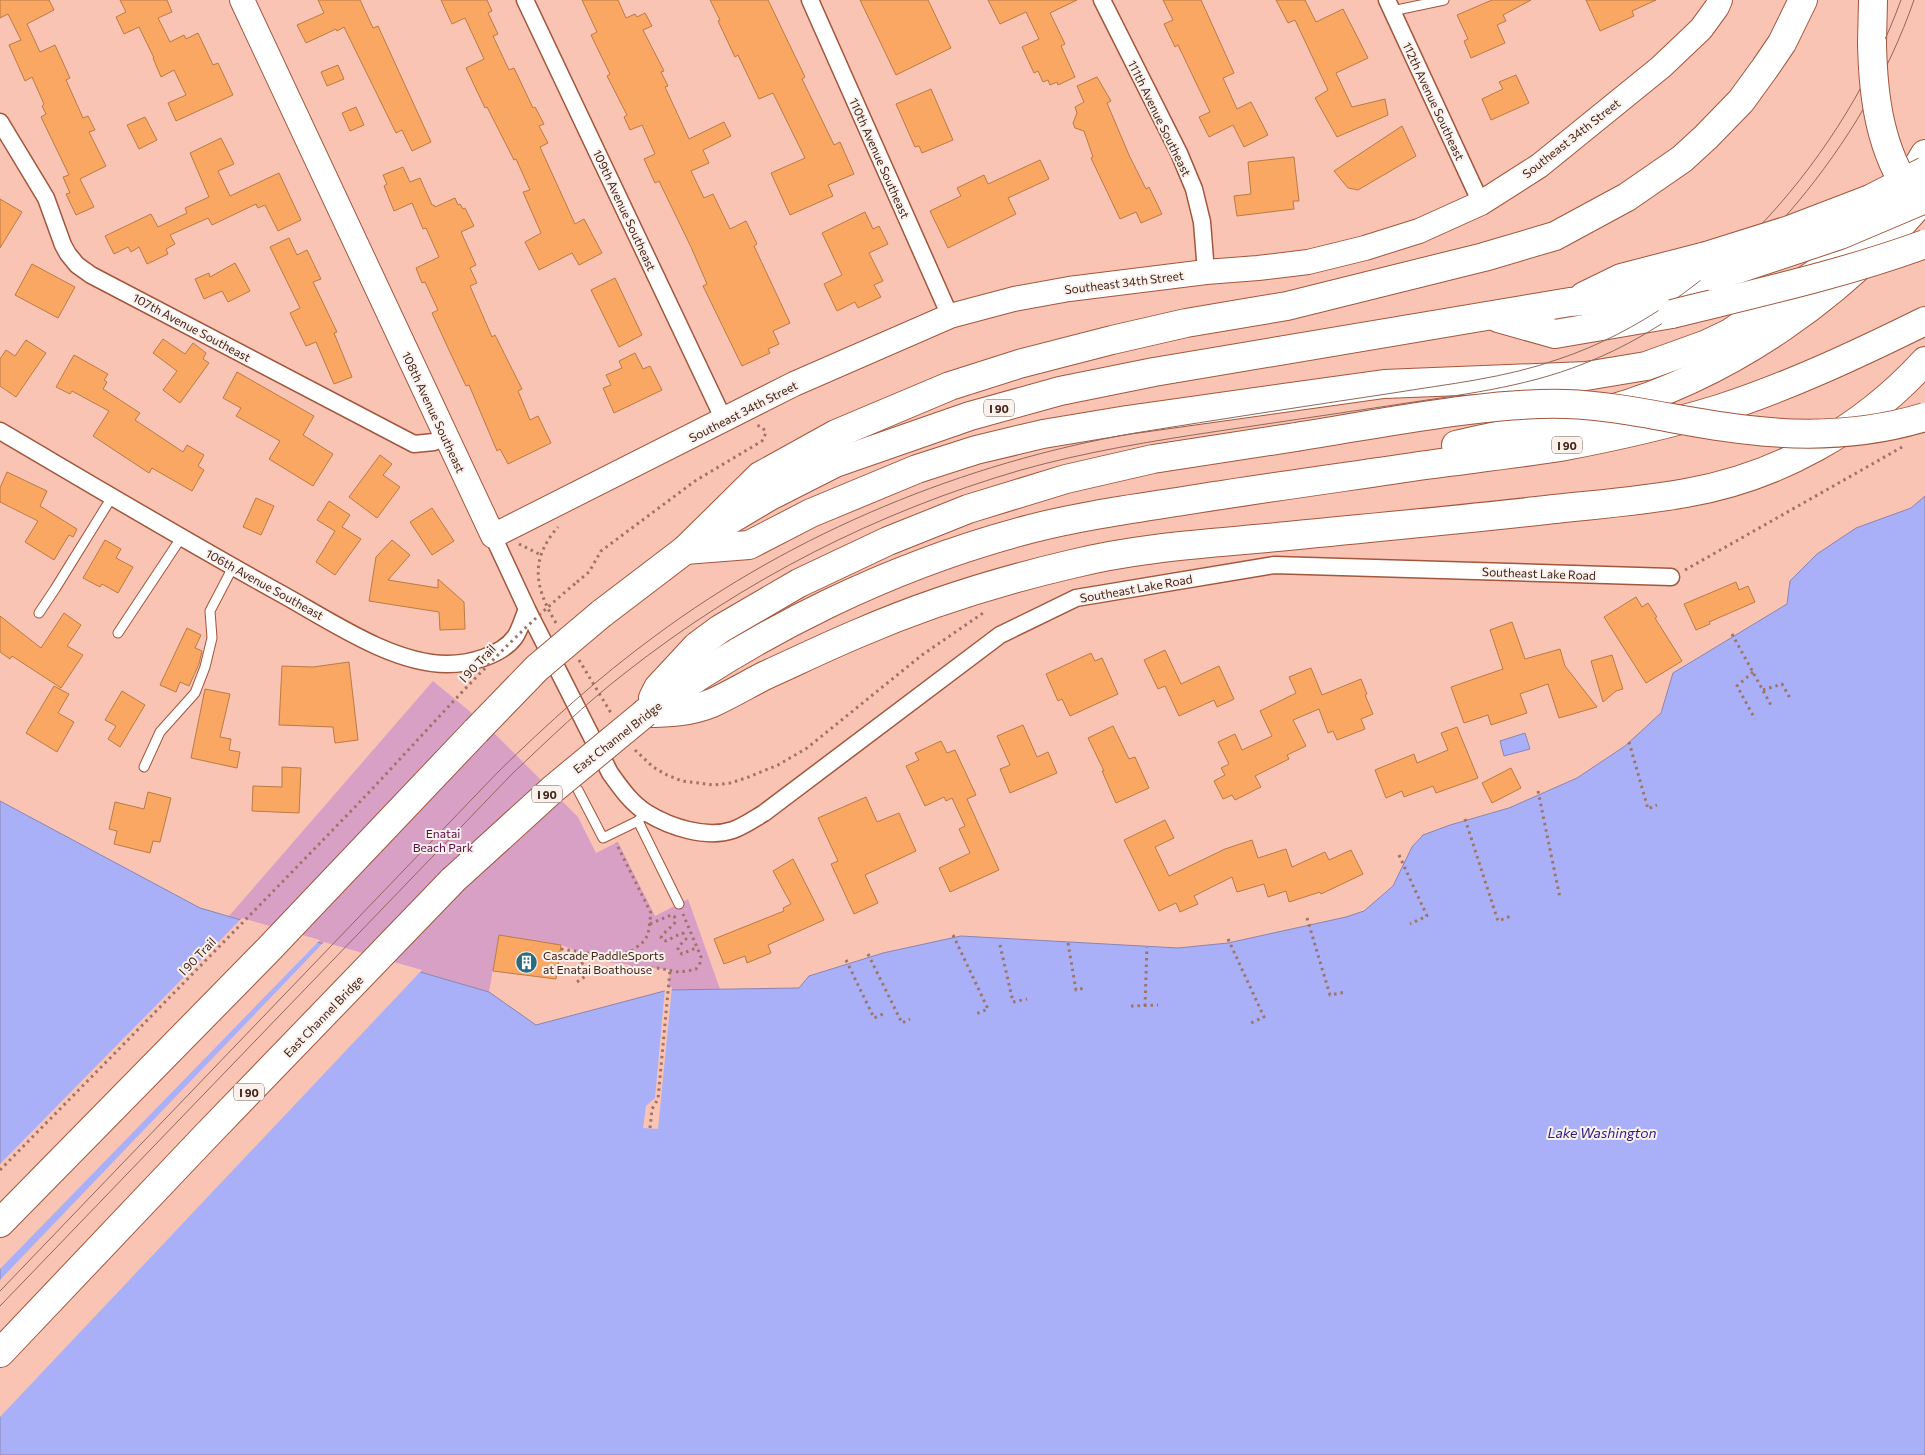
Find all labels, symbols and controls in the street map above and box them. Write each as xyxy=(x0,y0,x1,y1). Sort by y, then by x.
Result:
street label: 112th Avenue Southeast xyxy=(1400,40,1468,162)
street label: 111th Avenue Southeast xyxy=(1126,58,1194,178)
street label: Southeast 34th Street xyxy=(1519,95,1623,180)
street label: 110th Avenue Southeast xyxy=(847,96,913,220)
street label: 109th Avenue Southeast xyxy=(591,147,659,273)
street label: Southeast 34th Street xyxy=(1064,268,1184,296)
street label: 107th Avenue Southeast xyxy=(131,290,253,364)
street label: 108th Avenue Southeast xyxy=(400,349,468,475)
street label: Southeast 34th Street xyxy=(686,377,800,444)
road number: I 90 xyxy=(984,399,1014,416)
road number: I 90 xyxy=(1552,436,1582,454)
street label: 106th Avenue Southeast xyxy=(204,546,326,622)
street label: Southeast Lake Road xyxy=(1482,564,1596,582)
street label: Southeast Lake Road xyxy=(1079,571,1193,605)
street label: I 90 Trail xyxy=(456,641,498,685)
street label: East Channel Bridge xyxy=(570,698,664,776)
road number: I 90 xyxy=(532,786,562,802)
park label: Enatai Beach Park xyxy=(413,826,474,854)
street label: I 90 Trail xyxy=(176,934,218,978)
place label: Cascade PaddleSports at Enatai Boathouse xyxy=(543,948,664,976)
building icon: Cascade PaddleSports at Enatai Boathouse xyxy=(515,950,539,974)
street label: East Channel Bridge xyxy=(280,972,366,1060)
road number: I 90 xyxy=(234,1084,264,1100)
water label: Lake Washington xyxy=(1547,1124,1657,1141)

